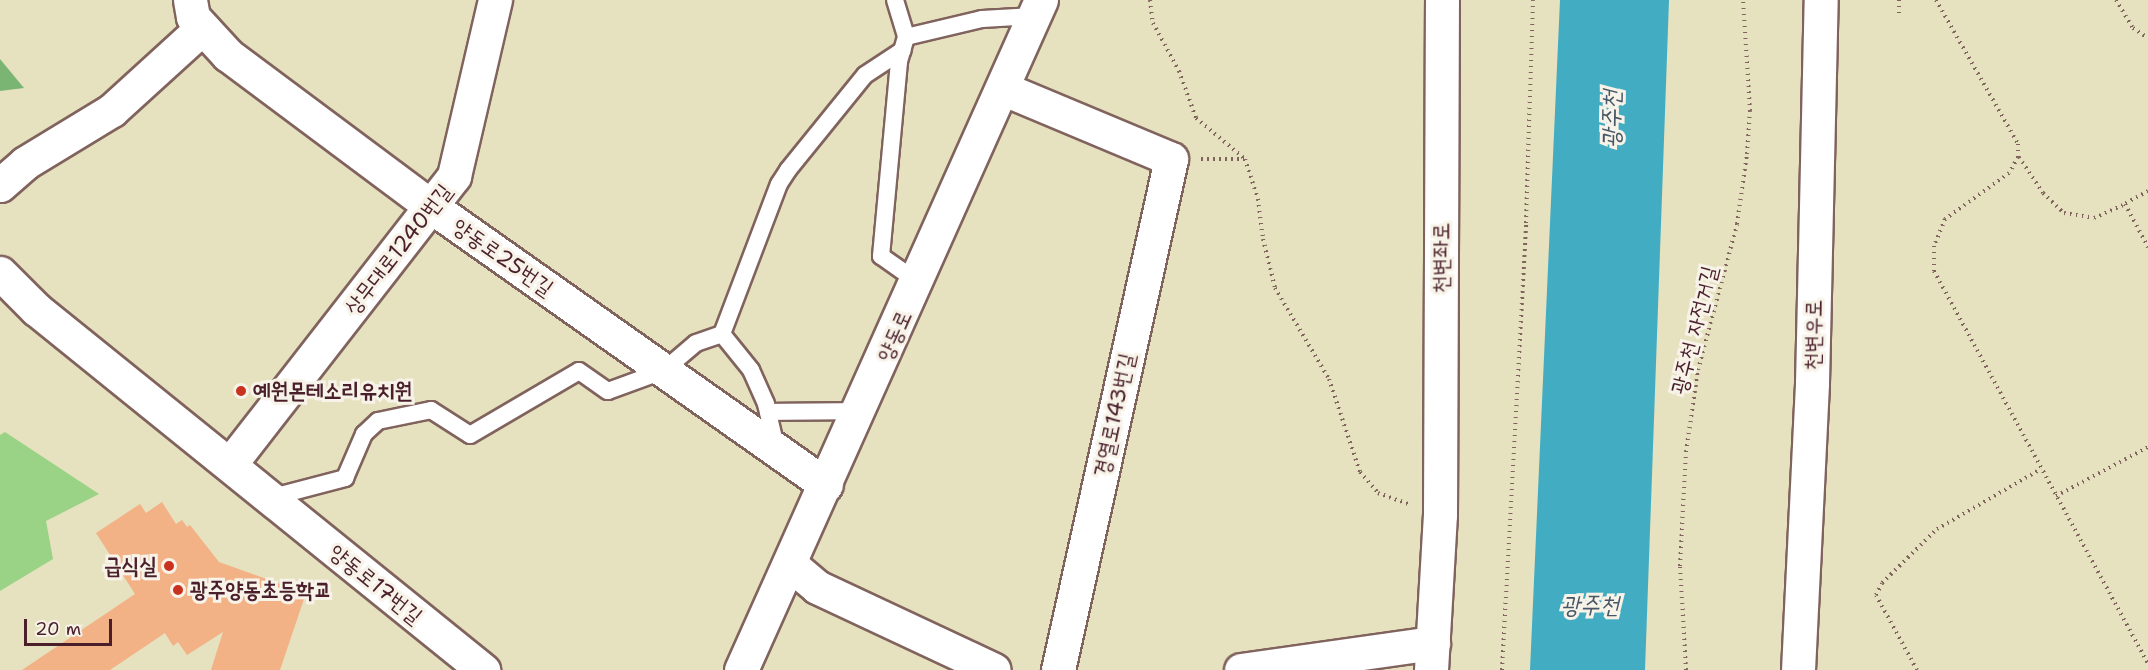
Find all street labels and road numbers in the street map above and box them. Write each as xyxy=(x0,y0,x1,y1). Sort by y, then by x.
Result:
street label: 상무대로1240번길 xyxy=(339,178,457,320)
street label: 양동로25번길 xyxy=(448,213,558,301)
street label: 천변좌로 xyxy=(1428,223,1454,293)
street label: 광주천 자전거길 xyxy=(1665,263,1723,397)
street label: 천변우로 xyxy=(1799,299,1827,371)
street label: 양동로 xyxy=(871,306,917,366)
street label: 경열로143번길 xyxy=(1088,351,1140,479)
street label: 양동로17번길 xyxy=(324,539,428,629)

